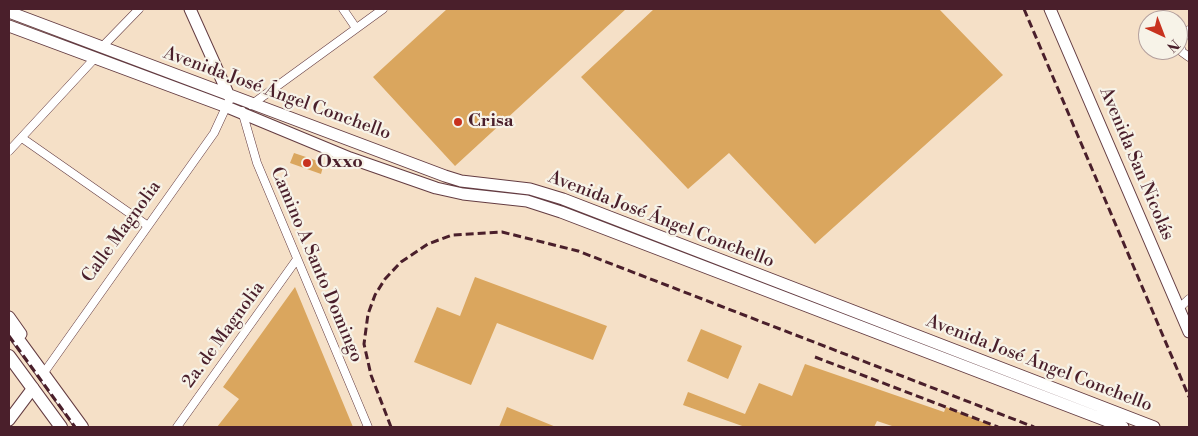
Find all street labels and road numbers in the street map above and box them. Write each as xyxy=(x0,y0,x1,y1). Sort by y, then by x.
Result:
street label: Avenida José Ángel Conchello xyxy=(160,43,394,145)
street label: Avenida San Nicolás xyxy=(1094,84,1178,244)
street label: Camino A Santo Domingo xyxy=(265,164,367,366)
street label: Avenida José Ángel Conchello xyxy=(545,167,777,273)
street label: Calle Magnolia xyxy=(78,177,166,287)
street label: 2a. de Magnolia xyxy=(178,278,270,392)
street label: Avenida José Ángel Conchello xyxy=(923,311,1155,417)

